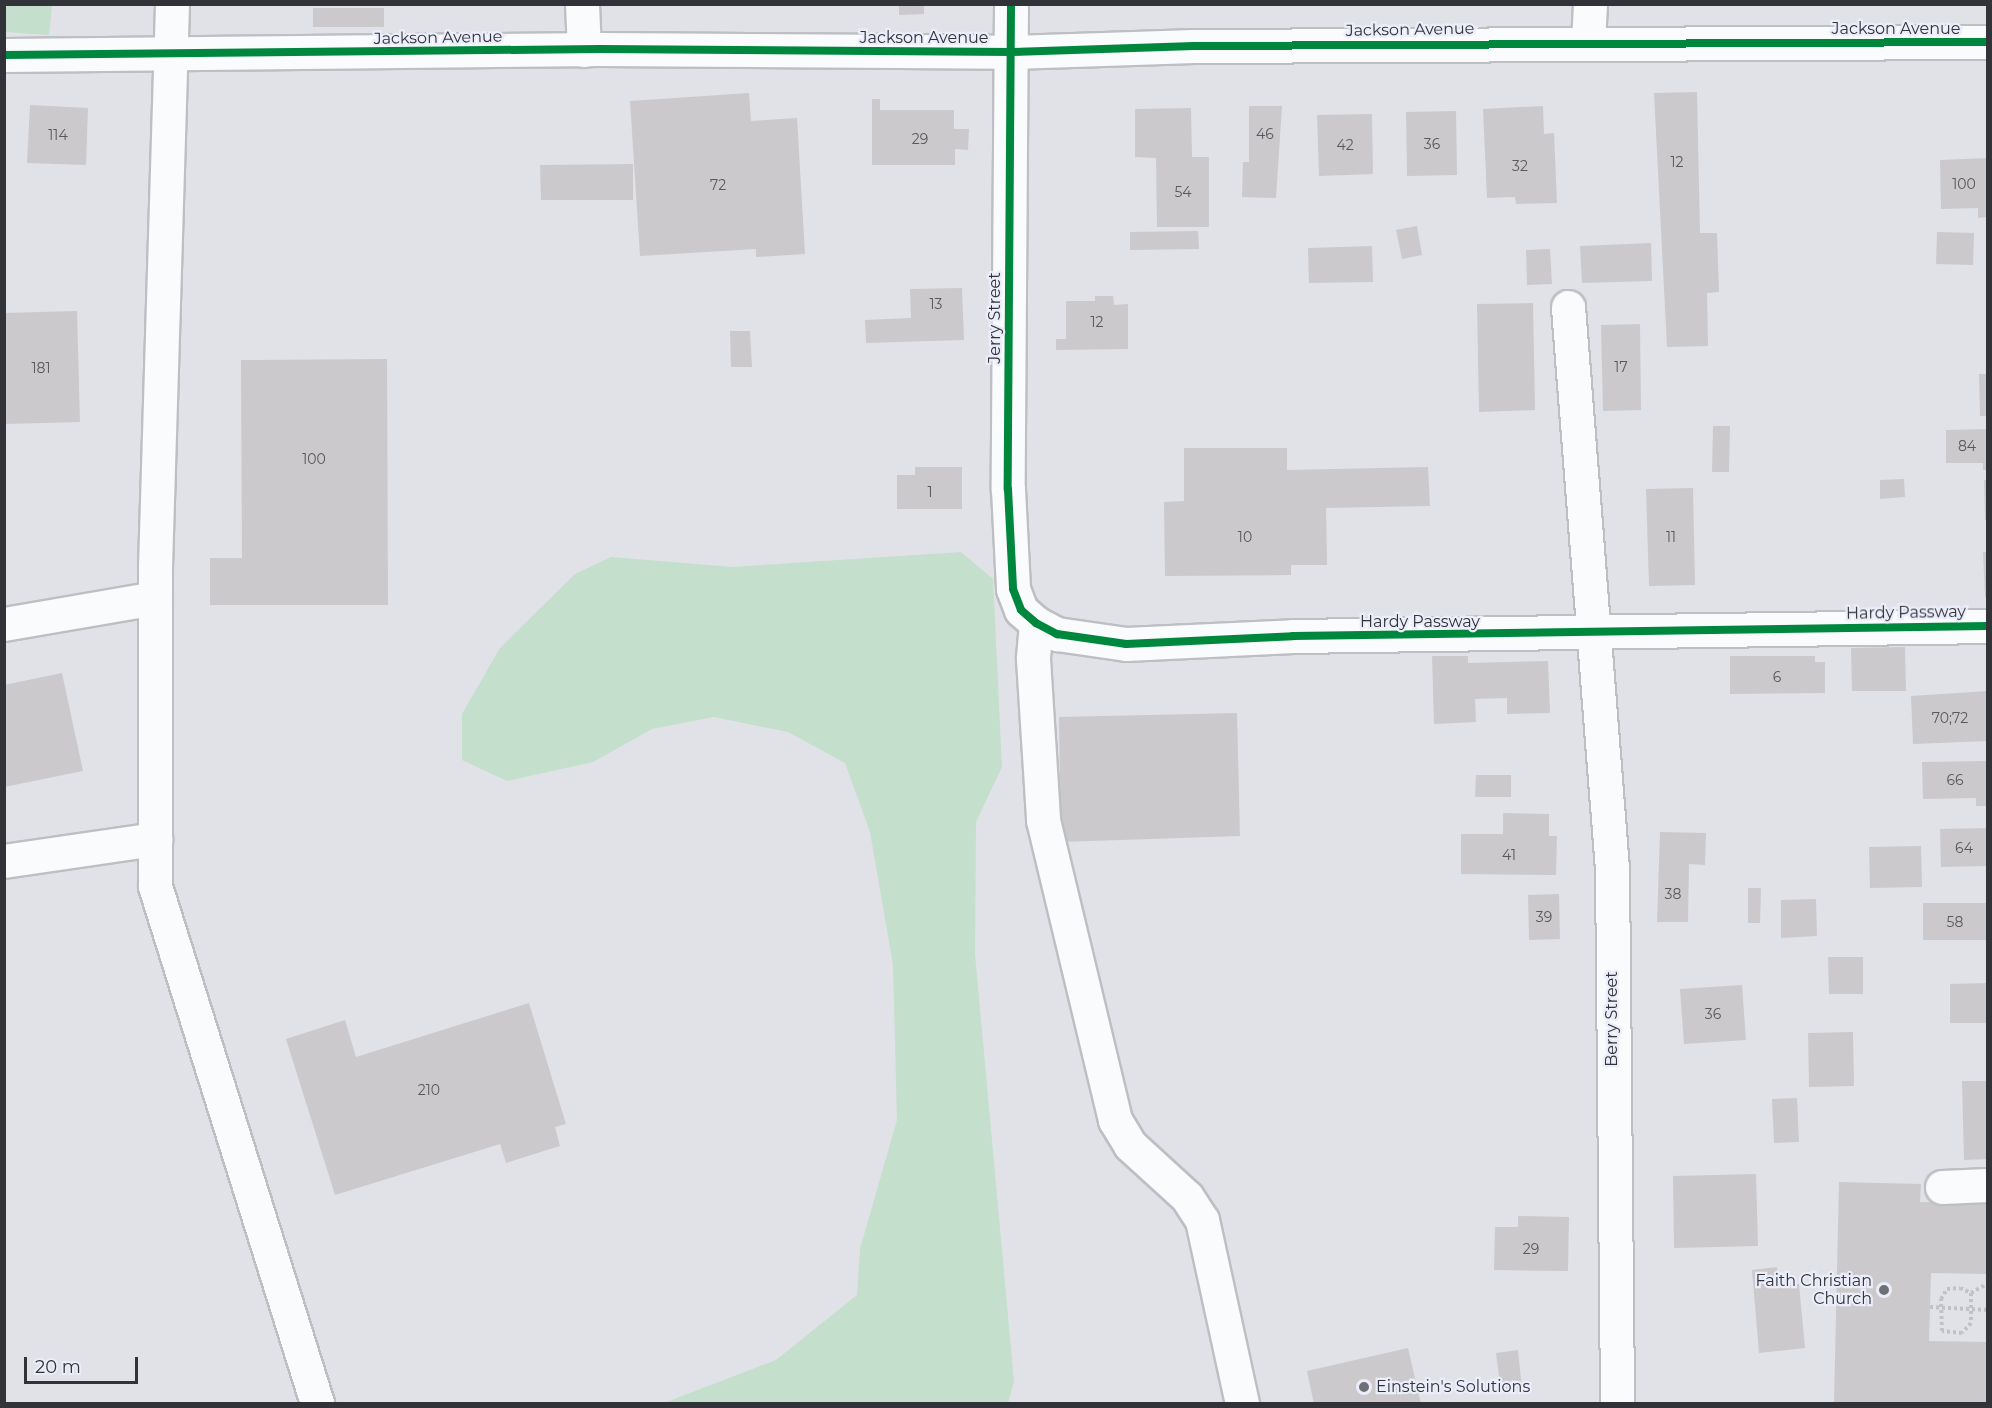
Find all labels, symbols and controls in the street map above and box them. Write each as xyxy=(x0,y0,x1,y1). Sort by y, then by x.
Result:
street label: Jackson Avenue xyxy=(1345,19,1475,41)
street label: Jackson Avenue xyxy=(1832,19,1960,39)
street label: Jackson Avenue xyxy=(373,27,503,49)
street label: Jackson Avenue xyxy=(860,28,988,48)
house number: 46 xyxy=(1256,126,1274,142)
house number: 114 xyxy=(48,127,68,143)
house number: 29 xyxy=(912,131,928,147)
house number: 36 xyxy=(1424,136,1440,152)
house number: 42 xyxy=(1336,137,1354,153)
house number: 12 xyxy=(1670,154,1684,170)
house number: 32 xyxy=(1512,158,1528,174)
house number: 100 xyxy=(1952,176,1976,192)
house number: 72 xyxy=(710,177,726,193)
house number: 54 xyxy=(1174,184,1192,200)
street label: Jerry Street xyxy=(985,272,1005,364)
house number: 13 xyxy=(930,296,942,312)
house number: 12 xyxy=(1090,314,1104,330)
house number: 17 xyxy=(1614,359,1628,375)
house number: 181 xyxy=(31,360,51,376)
house number: 84 xyxy=(1958,438,1976,454)
house number: 100 xyxy=(302,451,326,467)
house number: 1 xyxy=(927,484,933,500)
house number: 10 xyxy=(1238,529,1252,545)
house number: 11 xyxy=(1666,529,1676,545)
street label: Hardy Passway xyxy=(1846,602,1966,624)
street label: Hardy Passway xyxy=(1360,612,1480,632)
house number: 6 xyxy=(1773,669,1781,685)
house number: 70;72 xyxy=(1932,710,1968,726)
house number: 66 xyxy=(1946,772,1964,788)
house number: 64 xyxy=(1955,840,1973,856)
house number: 41 xyxy=(1502,847,1516,863)
house number: 38 xyxy=(1665,886,1681,902)
house number: 39 xyxy=(1536,909,1552,925)
house number: 58 xyxy=(1947,914,1963,930)
street label: Berry Street xyxy=(1602,971,1622,1067)
house number: 36 xyxy=(1705,1006,1721,1022)
house number: 210 xyxy=(418,1082,440,1098)
house number: 29 xyxy=(1523,1241,1539,1257)
place label: Faith Christian Church xyxy=(1755,1271,1872,1309)
marker: Faith Christian Church xyxy=(1877,1283,1891,1297)
scale bar xyxy=(27,1345,141,1383)
text: 20 m xyxy=(35,1356,81,1378)
place label: Einstein's Solutions xyxy=(1376,1377,1530,1397)
marker: Einstein's Solutions xyxy=(1357,1380,1371,1394)

